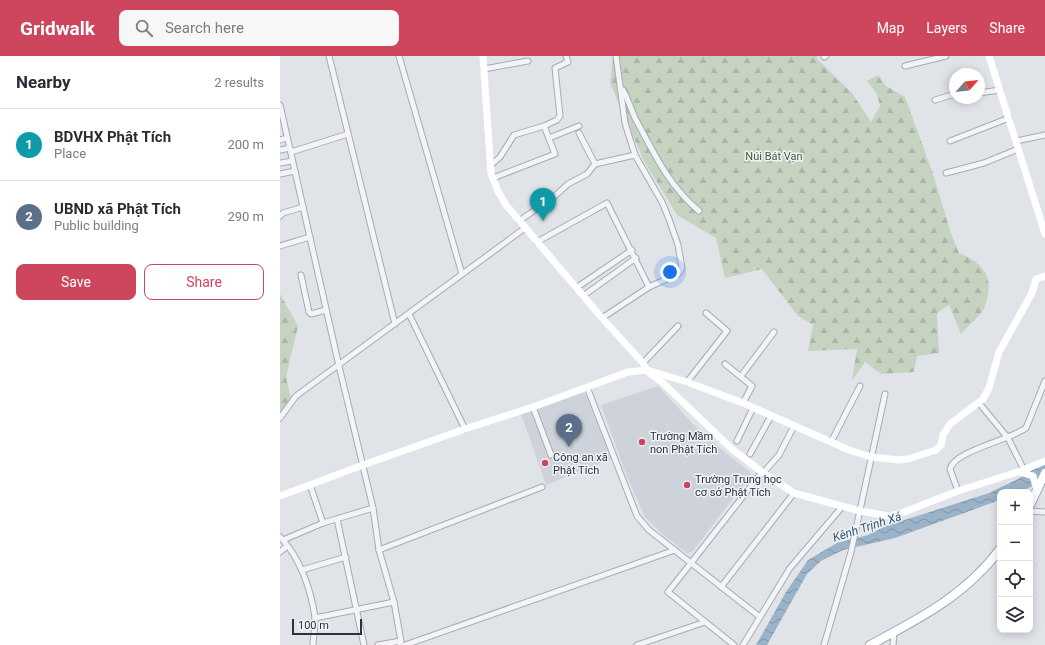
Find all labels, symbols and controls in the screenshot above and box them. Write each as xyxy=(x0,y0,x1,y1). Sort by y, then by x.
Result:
search box xyxy=(119,10,399,46)
text: Gridwalk xyxy=(20,17,95,40)
icon: search xyxy=(133,17,155,39)
text: Search here xyxy=(165,19,244,37)
text: Map xyxy=(877,20,904,36)
text: Layers xyxy=(926,20,967,36)
text: Share xyxy=(989,20,1025,36)
north arrow xyxy=(949,68,985,104)
text: Nearby xyxy=(16,72,71,92)
text: 2 results xyxy=(214,75,264,90)
text: BDVHX Phật Tích xyxy=(54,128,171,146)
text: 1 xyxy=(25,137,33,152)
text: 200 m xyxy=(227,137,264,152)
text: Place xyxy=(54,146,86,161)
park label: Núi Bát Vạn xyxy=(745,150,803,163)
pin: 1 xyxy=(530,188,556,221)
text: UBND xã Phật Tích xyxy=(54,200,181,218)
text: 2 xyxy=(25,209,33,224)
text: 290 m xyxy=(227,209,264,224)
text: Public building xyxy=(54,218,139,233)
your location xyxy=(660,262,680,282)
button: Save xyxy=(16,264,136,300)
button: Share xyxy=(144,264,264,300)
pin: 2 xyxy=(556,414,582,447)
place label: Trường Mầm non Phật Tích xyxy=(650,430,717,456)
marker: Trường Mầm non Phật Tích xyxy=(637,437,647,447)
place label: Công an xã Phật Tích xyxy=(553,451,608,477)
marker: Công an xã Phật Tích xyxy=(540,458,550,468)
place label: Trường Trung học cơ sở Phật Tích xyxy=(695,473,782,499)
marker: Trường Trung học cơ sở Phật Tích xyxy=(682,480,692,490)
map controls xyxy=(997,489,1033,633)
button: + xyxy=(997,489,1033,525)
water label: Kênh Trịnh Xá xyxy=(831,509,904,545)
button: − xyxy=(997,525,1033,561)
button: locate xyxy=(997,561,1033,597)
button: layers xyxy=(997,597,1033,633)
scale bar xyxy=(292,617,362,636)
text: 100 m xyxy=(298,619,329,632)

